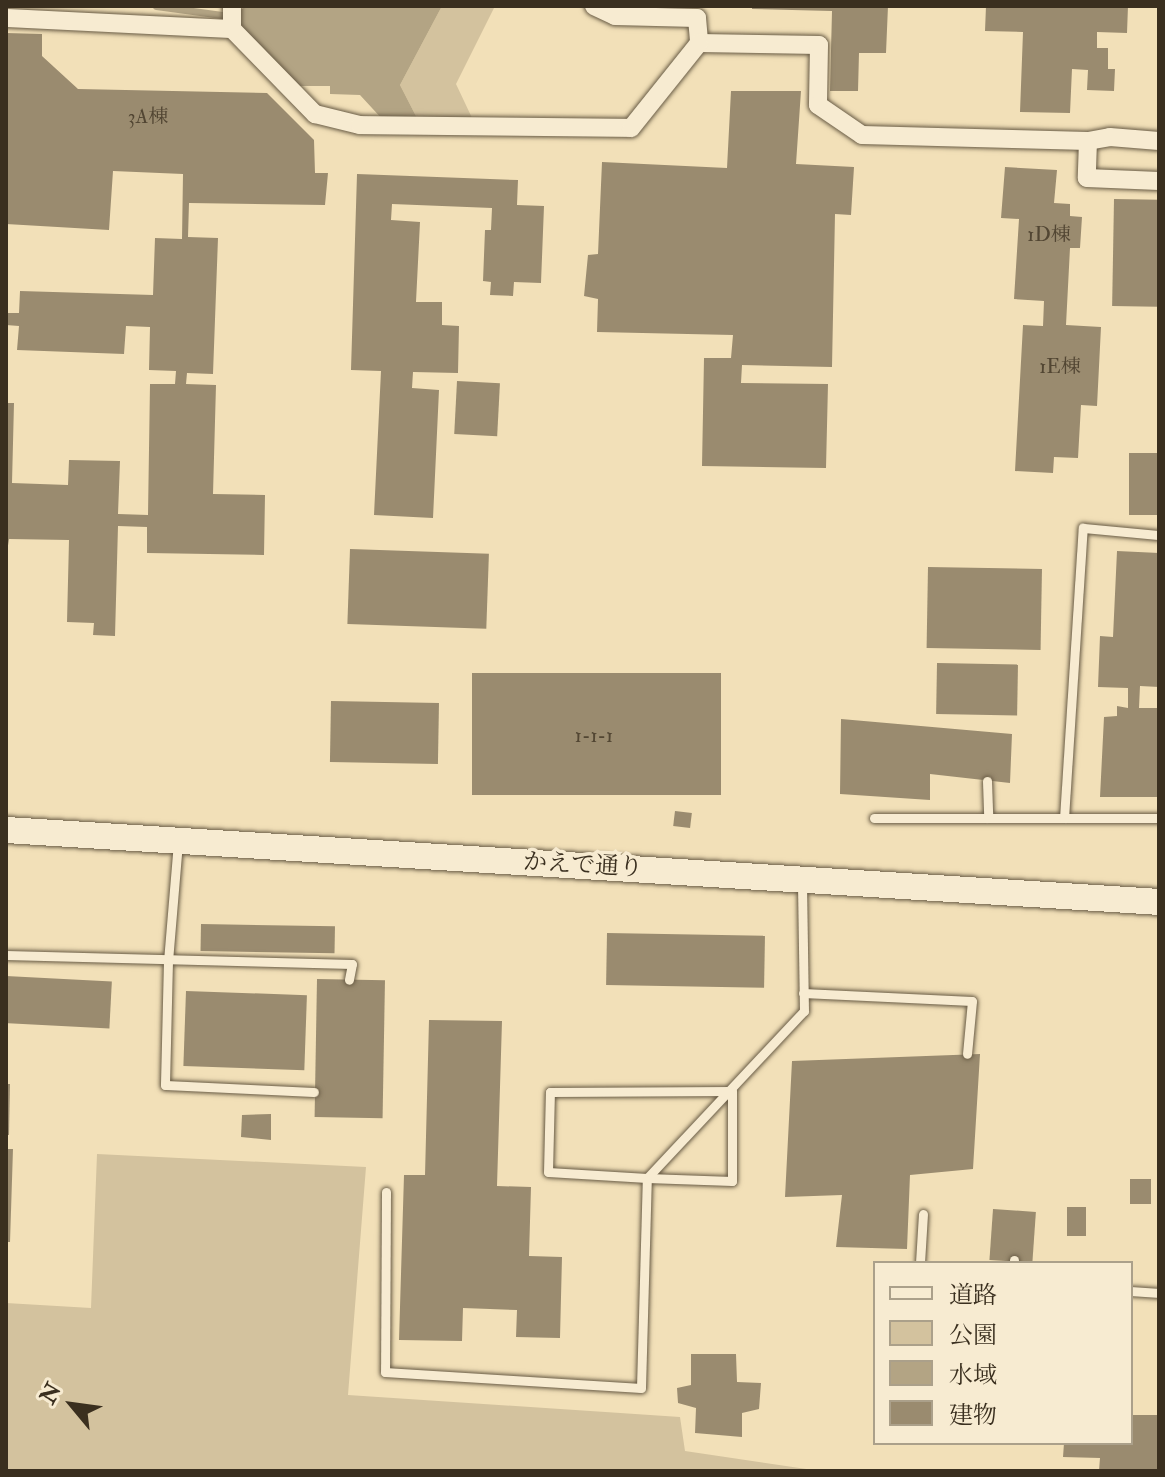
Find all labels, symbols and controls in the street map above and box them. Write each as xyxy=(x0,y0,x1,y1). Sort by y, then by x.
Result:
house number: 3A棟 xyxy=(128,104,168,128)
house number: 1D棟 xyxy=(1027,222,1071,246)
house number: 1E棟 xyxy=(1039,354,1081,378)
house number: 1-1-1 xyxy=(575,723,613,747)
street label: かえで通り xyxy=(522,847,644,883)
legend xyxy=(873,1261,1133,1445)
text: 道路 xyxy=(949,1280,997,1311)
text: 公園 xyxy=(949,1320,997,1351)
text: 水域 xyxy=(949,1360,997,1391)
north arrow xyxy=(32,1365,112,1445)
text: N xyxy=(34,1378,68,1409)
text: 建物 xyxy=(949,1400,997,1431)

